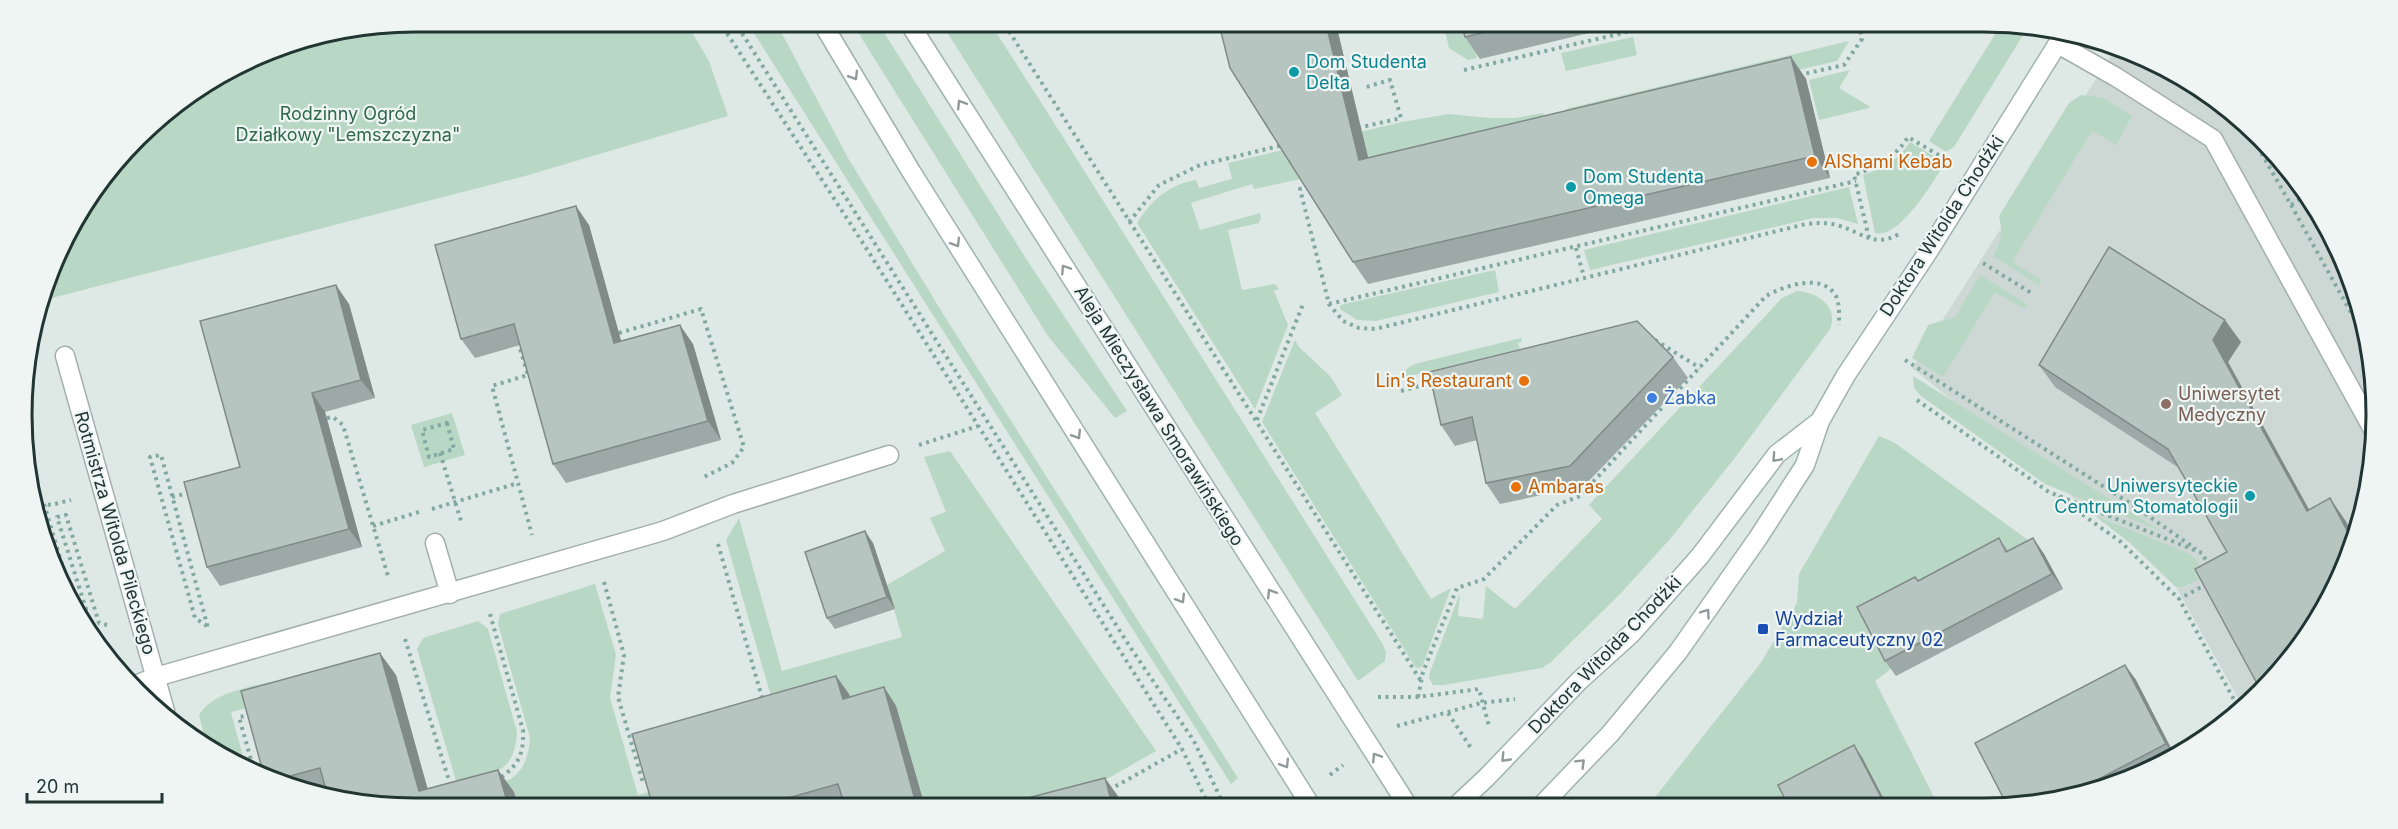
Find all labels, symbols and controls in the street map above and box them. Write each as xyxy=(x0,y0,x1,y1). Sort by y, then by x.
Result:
place label: Dom Studenta Delta xyxy=(1306,51,1427,93)
marker: Dom Studenta Delta xyxy=(1287,65,1301,79)
one-way arrow xyxy=(847,70,859,80)
one-way arrow xyxy=(956,100,968,110)
park label: Rodzinny Ogród Działkowy "Lemszczyzna" xyxy=(236,103,460,145)
street label: Doktora Witolda Chodźki xyxy=(1875,132,2008,320)
place label: AlShami Kebab xyxy=(1824,151,1952,172)
marker: AlShami Kebab xyxy=(1805,155,1819,169)
place label: Dom Studenta Omega xyxy=(1583,166,1704,208)
marker: Dom Studenta Omega xyxy=(1564,180,1578,194)
one-way arrow xyxy=(949,236,960,247)
one-way arrow xyxy=(1061,265,1073,275)
street label: Aleja Mieczysława Smorawińskiego xyxy=(1070,282,1249,550)
place label: Lin's Restaurant xyxy=(1375,370,1512,391)
marker: Lin's Restaurant xyxy=(1517,374,1531,388)
place label: Uniwersytet Medyczny xyxy=(2178,383,2280,425)
place label: Żabka xyxy=(1664,386,1716,408)
marker: Żabka xyxy=(1645,391,1659,405)
marker: Uniwersytet Medyczny xyxy=(2159,397,2173,411)
street label: Rotmistrza Witolda Pileckiego xyxy=(71,409,160,657)
one-way arrow xyxy=(1069,429,1081,439)
one-way arrow xyxy=(1772,451,1783,462)
place label: Uniwersyteckie Centrum Stomatologii xyxy=(2054,475,2238,517)
place label: Ambaras xyxy=(1528,476,1604,497)
marker: Ambaras xyxy=(1509,480,1523,494)
marker: Uniwersyteckie Centrum Stomatologii xyxy=(2243,489,2257,503)
street label: Doktora Witolda Chodźki xyxy=(1524,571,1686,738)
one-way arrow xyxy=(1267,589,1279,599)
one-way arrow xyxy=(1174,593,1185,604)
place label: Wydział Farmaceutyczny 02 xyxy=(1775,608,1944,650)
one-way arrow xyxy=(1699,609,1710,620)
marker: Wydział Farmaceutyczny 02 xyxy=(1756,622,1770,636)
one-way arrow xyxy=(1501,752,1512,762)
one-way arrow xyxy=(1372,753,1383,764)
one-way arrow xyxy=(1278,758,1290,768)
one-way arrow xyxy=(1573,759,1584,770)
scale bar xyxy=(27,766,162,804)
text: 20 m xyxy=(36,776,79,797)

